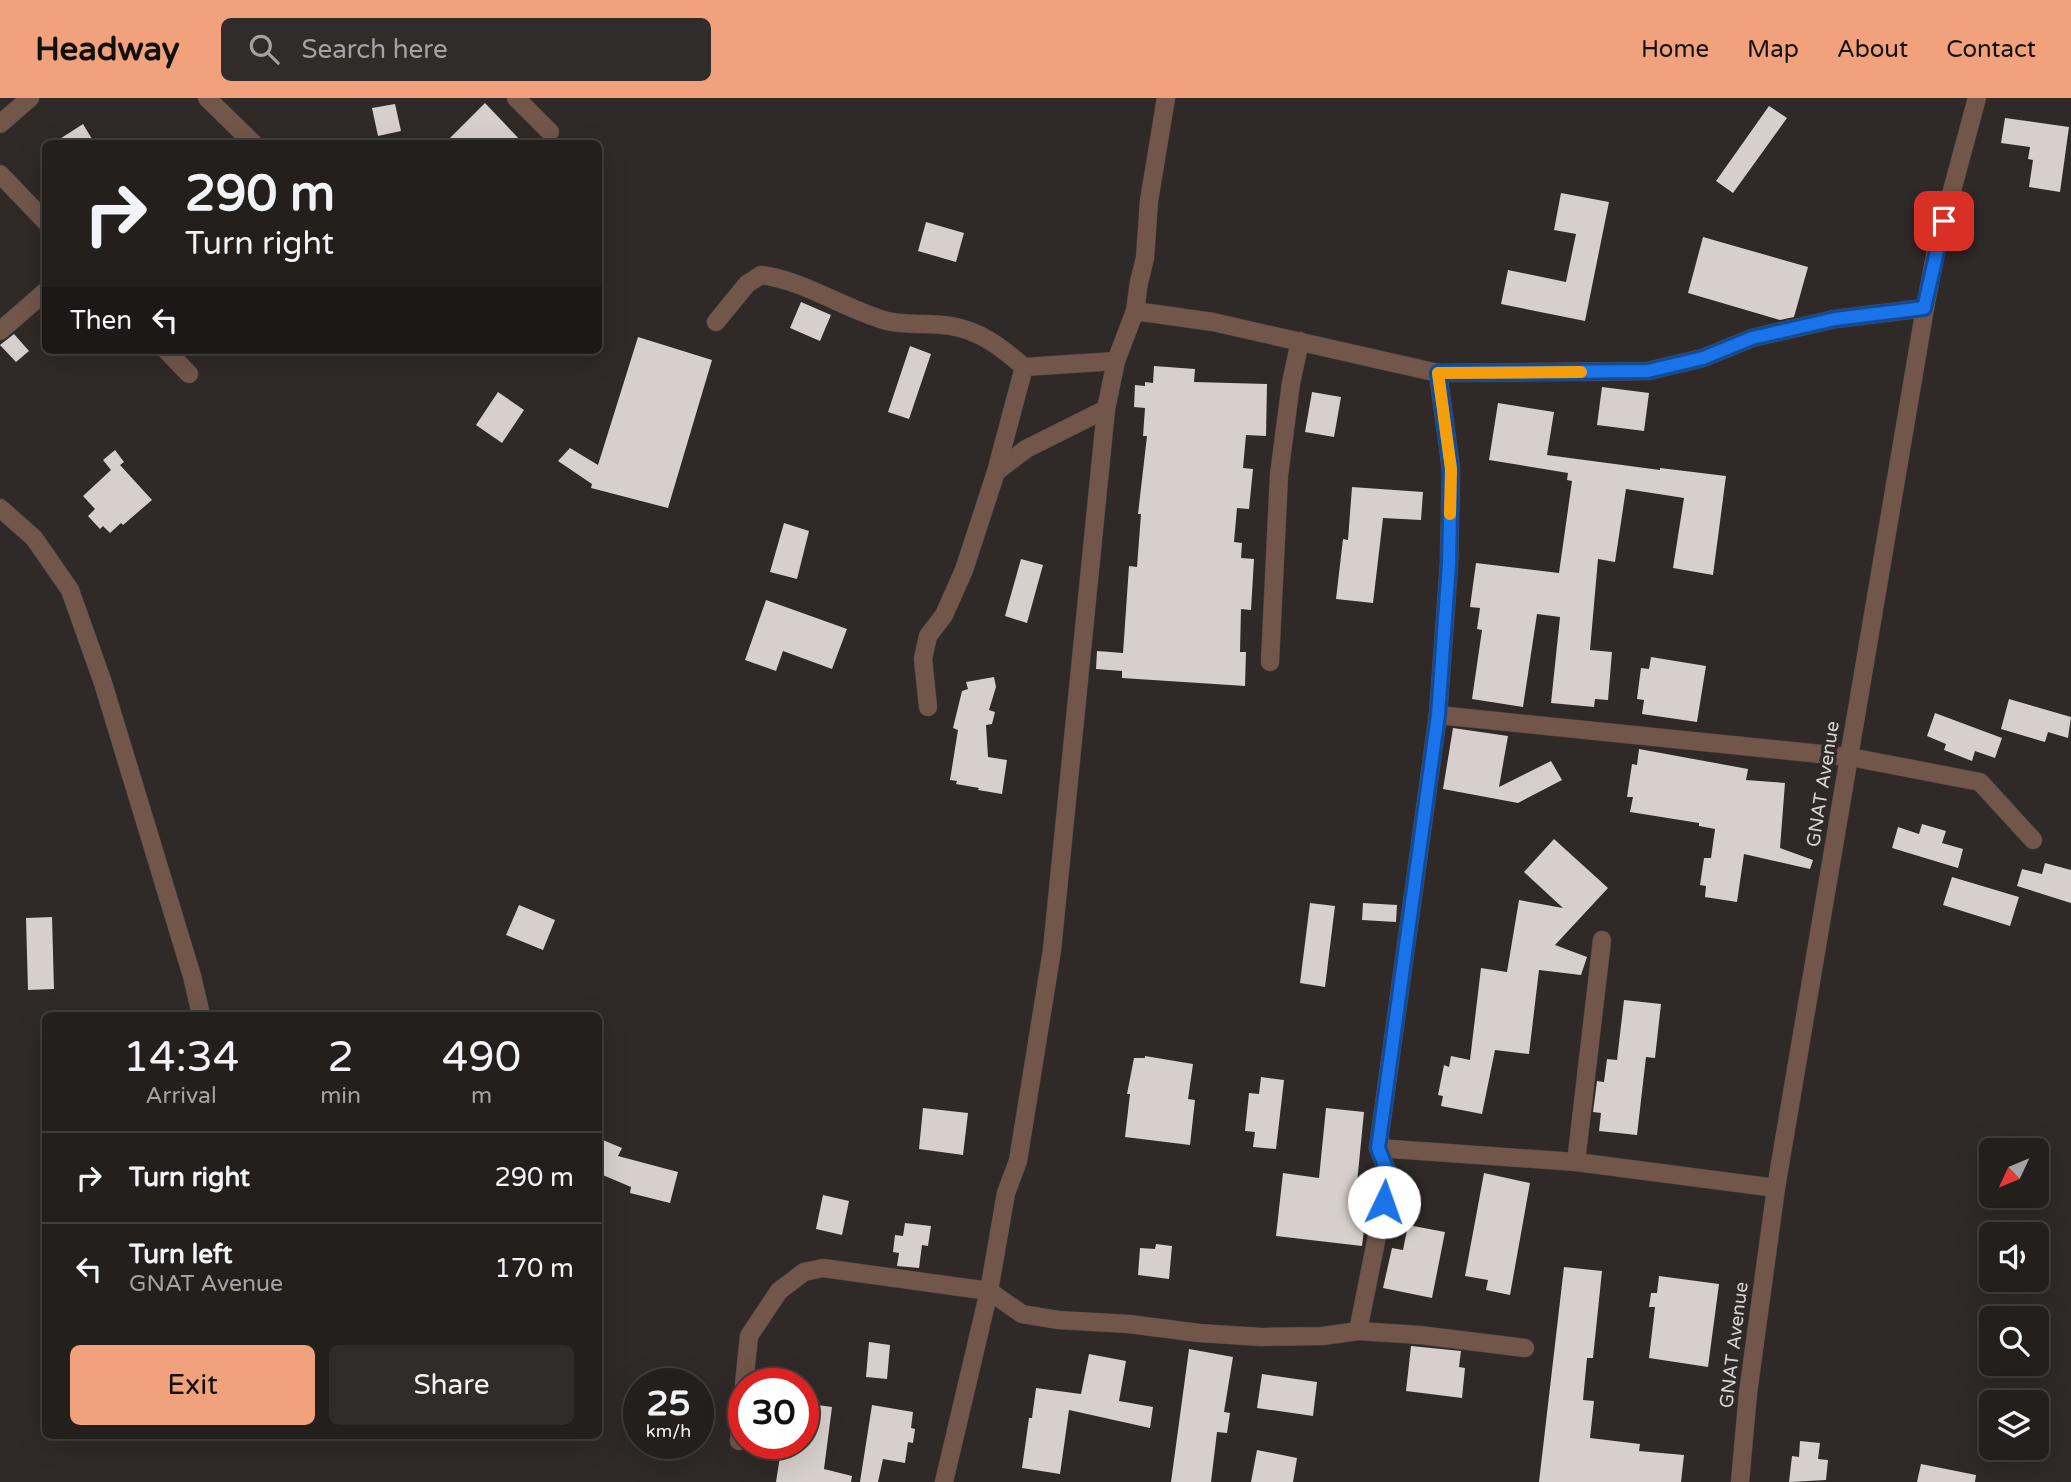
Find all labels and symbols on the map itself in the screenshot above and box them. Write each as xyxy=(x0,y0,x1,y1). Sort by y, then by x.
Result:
pin xyxy=(1914,191,1974,251)
street label: GNAT Avenue xyxy=(1802,719,1844,849)
north arrow xyxy=(1979,1138,2049,1208)
position arrow xyxy=(1347,1165,1421,1239)
street label: GNAT Avenue xyxy=(1715,1281,1753,1409)
speed limit sign: 30 xyxy=(728,1368,819,1459)

